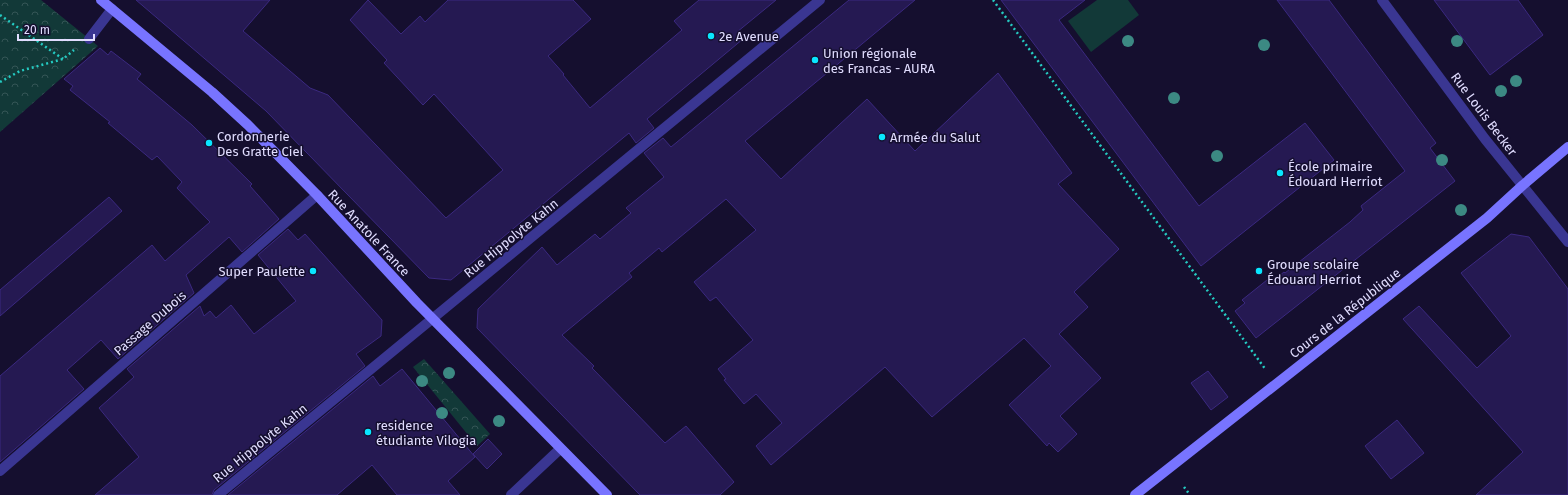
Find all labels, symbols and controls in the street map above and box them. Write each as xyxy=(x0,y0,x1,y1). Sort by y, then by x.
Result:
scale bar xyxy=(18,16,94,42)
text: 20 m xyxy=(24,23,50,37)
place label: 2e Avenue xyxy=(719,29,779,44)
marker: 2e Avenue xyxy=(706,31,716,41)
place label: Union régionale des Francas - AURA xyxy=(823,46,936,76)
marker: Union régionale des Francas - AURA xyxy=(810,55,820,65)
street label: Rue Louis Becker xyxy=(1448,69,1520,159)
place label: Cordonnerie Des Gratte Ciel xyxy=(217,129,304,159)
place label: Armée du Salut xyxy=(890,130,980,145)
marker: Armée du Salut xyxy=(877,132,887,142)
marker: Cordonnerie Des Gratte Ciel xyxy=(204,138,214,148)
place label: École primaire Édouard Herriot xyxy=(1288,159,1383,189)
marker: École primaire Édouard Herriot xyxy=(1275,168,1285,178)
street label: Rue Anatole France xyxy=(325,187,413,279)
street label: Rue Hippolyte Kahn xyxy=(461,196,561,280)
place label: Groupe scolaire Édouard Herriot xyxy=(1267,257,1362,287)
place label: Super Paulette xyxy=(218,264,305,279)
street label: Cours de la République xyxy=(1287,265,1403,361)
marker: Super Paulette xyxy=(308,266,318,276)
marker: Groupe scolaire Édouard Herriot xyxy=(1254,266,1264,276)
street label: Passage Dubois xyxy=(111,288,189,358)
street label: Rue Hippolyte Kahn xyxy=(210,401,310,485)
place label: residence étudiante Vilogia xyxy=(376,418,476,448)
marker: residence étudiante Vilogia xyxy=(363,427,373,437)

